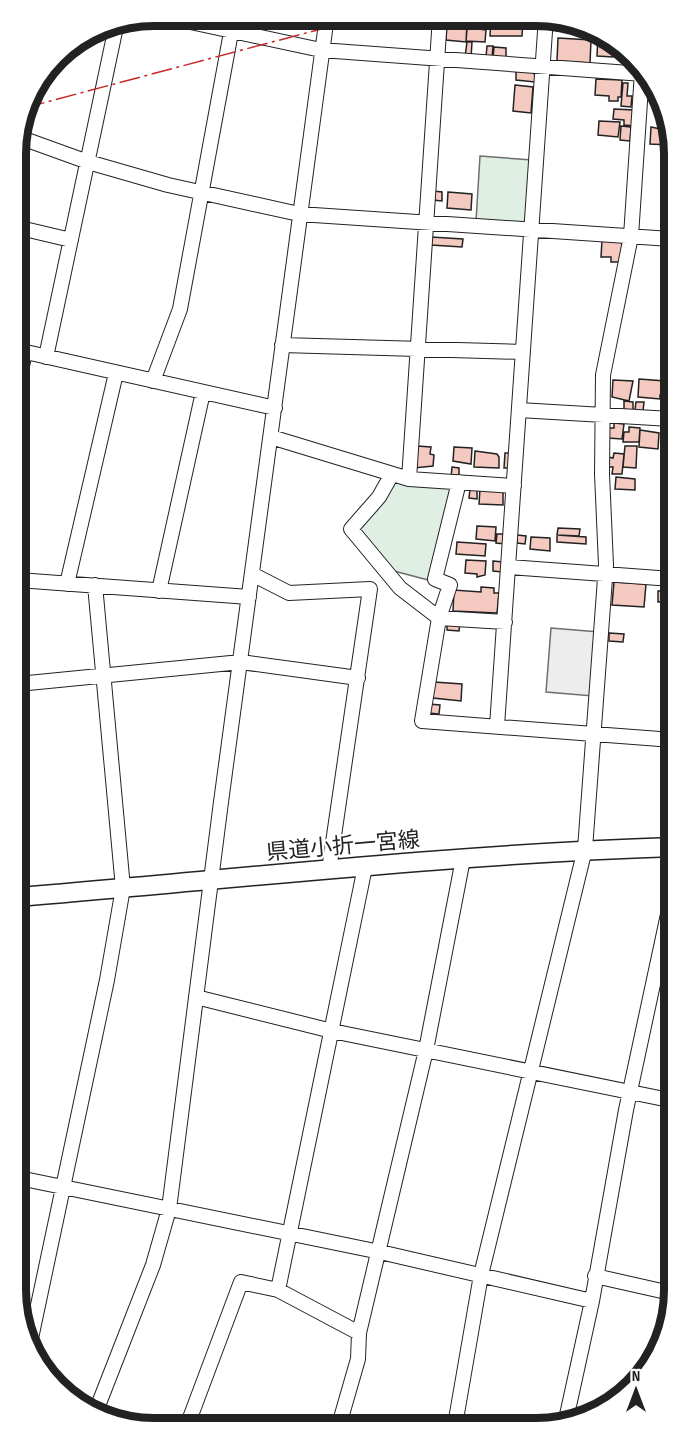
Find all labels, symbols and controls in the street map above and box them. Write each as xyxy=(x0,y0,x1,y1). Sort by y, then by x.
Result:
street label: 県道小折一宮線 xyxy=(265,826,421,867)
north arrow xyxy=(606,1360,666,1420)
text: N xyxy=(632,1367,640,1386)

